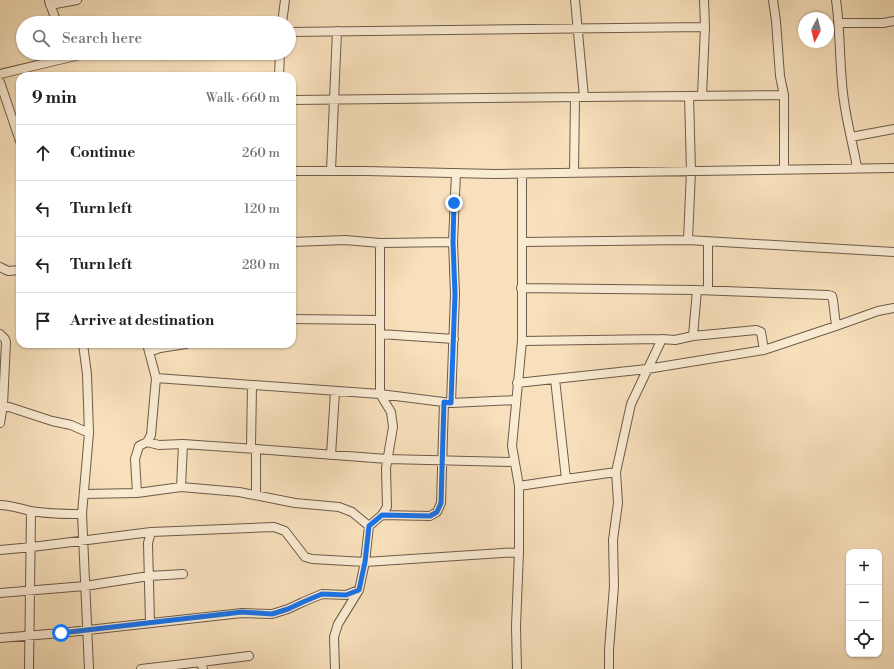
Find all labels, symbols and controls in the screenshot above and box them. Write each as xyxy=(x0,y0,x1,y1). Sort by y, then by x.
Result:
north arrow xyxy=(798,12,834,48)
search box xyxy=(16,16,296,60)
icon: search xyxy=(30,27,52,49)
text: Search here xyxy=(62,29,142,48)
text: 9 min xyxy=(32,87,77,109)
text: Walk · 660 m xyxy=(206,90,280,106)
icon: ahead xyxy=(32,142,54,164)
text: Continue xyxy=(70,143,135,162)
text: 260 m xyxy=(242,145,280,161)
route end xyxy=(445,194,463,212)
icon: left xyxy=(32,198,54,220)
text: Turn left xyxy=(70,199,132,218)
text: 120 m xyxy=(244,201,280,217)
icon: left xyxy=(32,254,54,276)
text: Turn left xyxy=(70,255,132,274)
text: 280 m xyxy=(242,257,280,273)
icon: arrive xyxy=(32,310,54,332)
text: Arrive at destination xyxy=(70,311,214,330)
map controls xyxy=(846,549,882,657)
button: + xyxy=(846,549,882,585)
button: − xyxy=(846,585,882,621)
button: locate xyxy=(846,621,882,657)
route start xyxy=(52,624,70,642)

